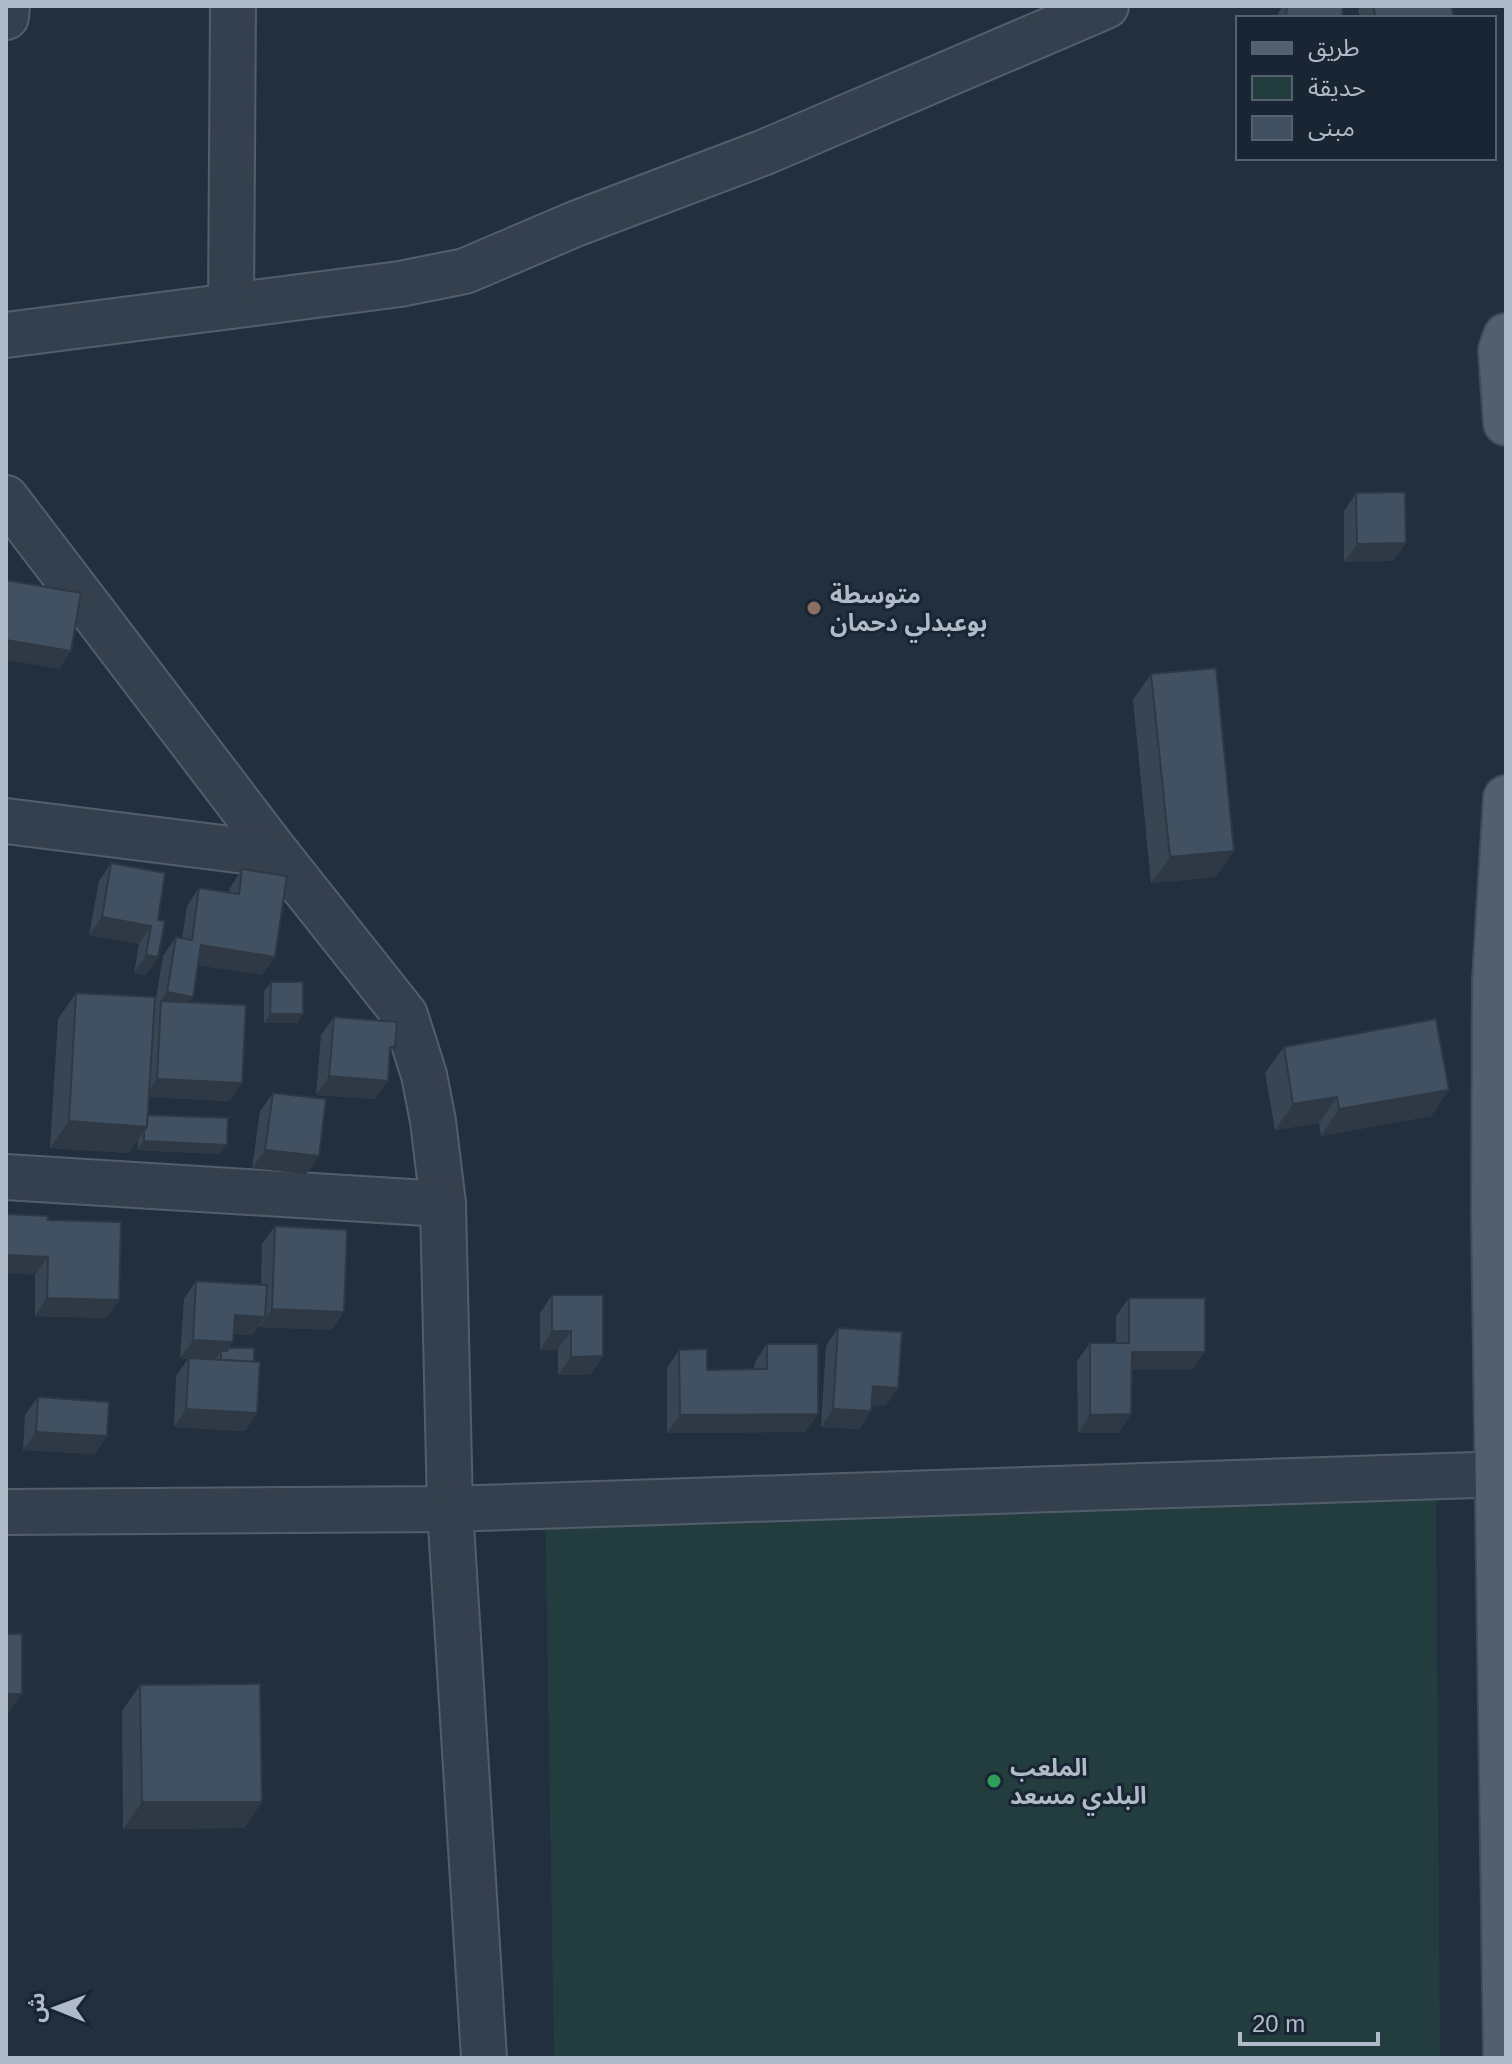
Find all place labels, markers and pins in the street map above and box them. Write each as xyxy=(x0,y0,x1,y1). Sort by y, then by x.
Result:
place label: متوسطة بوعبدلي دحمان xyxy=(830,581,987,642)
marker: متوسطة بوعبدلي دحمان xyxy=(805,599,823,617)
place label: الملعب البلدي مسعد xyxy=(1010,1754,1147,1815)
marker: الملعب البلدي مسعد xyxy=(985,1772,1003,1790)

